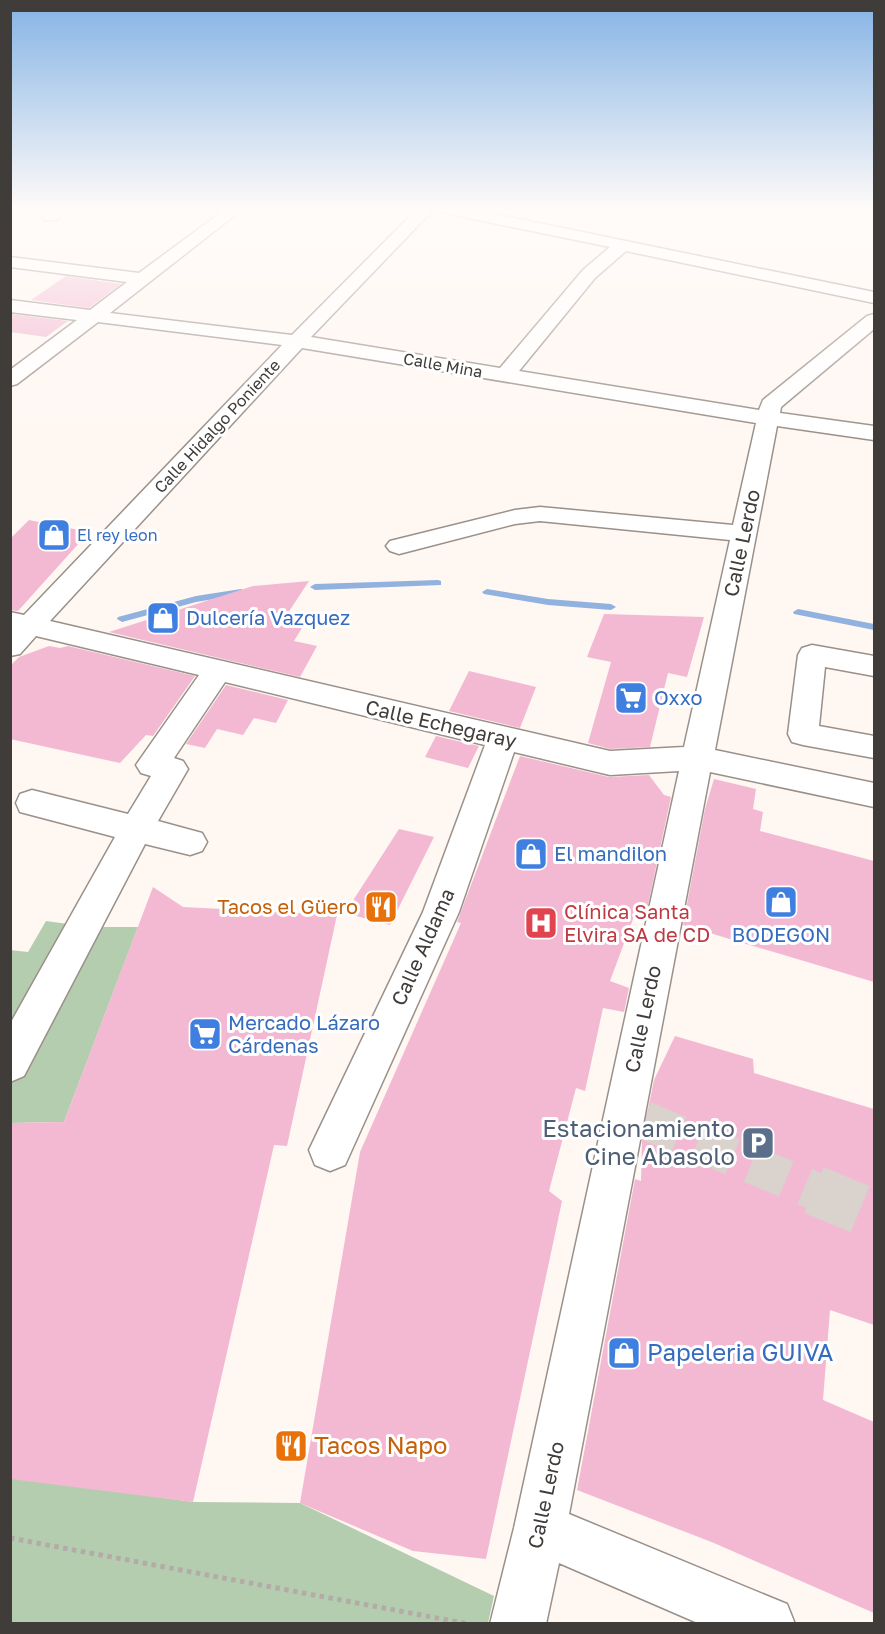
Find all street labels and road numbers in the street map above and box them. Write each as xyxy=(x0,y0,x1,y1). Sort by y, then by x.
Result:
street label: Calle Mina xyxy=(402,348,484,382)
street label: Calle Hidalgo Poniente xyxy=(150,355,284,497)
street label: Calle Lerdo xyxy=(718,487,764,599)
street label: Calle Echegaray xyxy=(363,694,519,752)
street label: Calle Aldama xyxy=(386,884,459,1009)
street label: Calle Lerdo xyxy=(619,963,665,1075)
street label: Calle Lerdo xyxy=(522,1439,568,1551)

